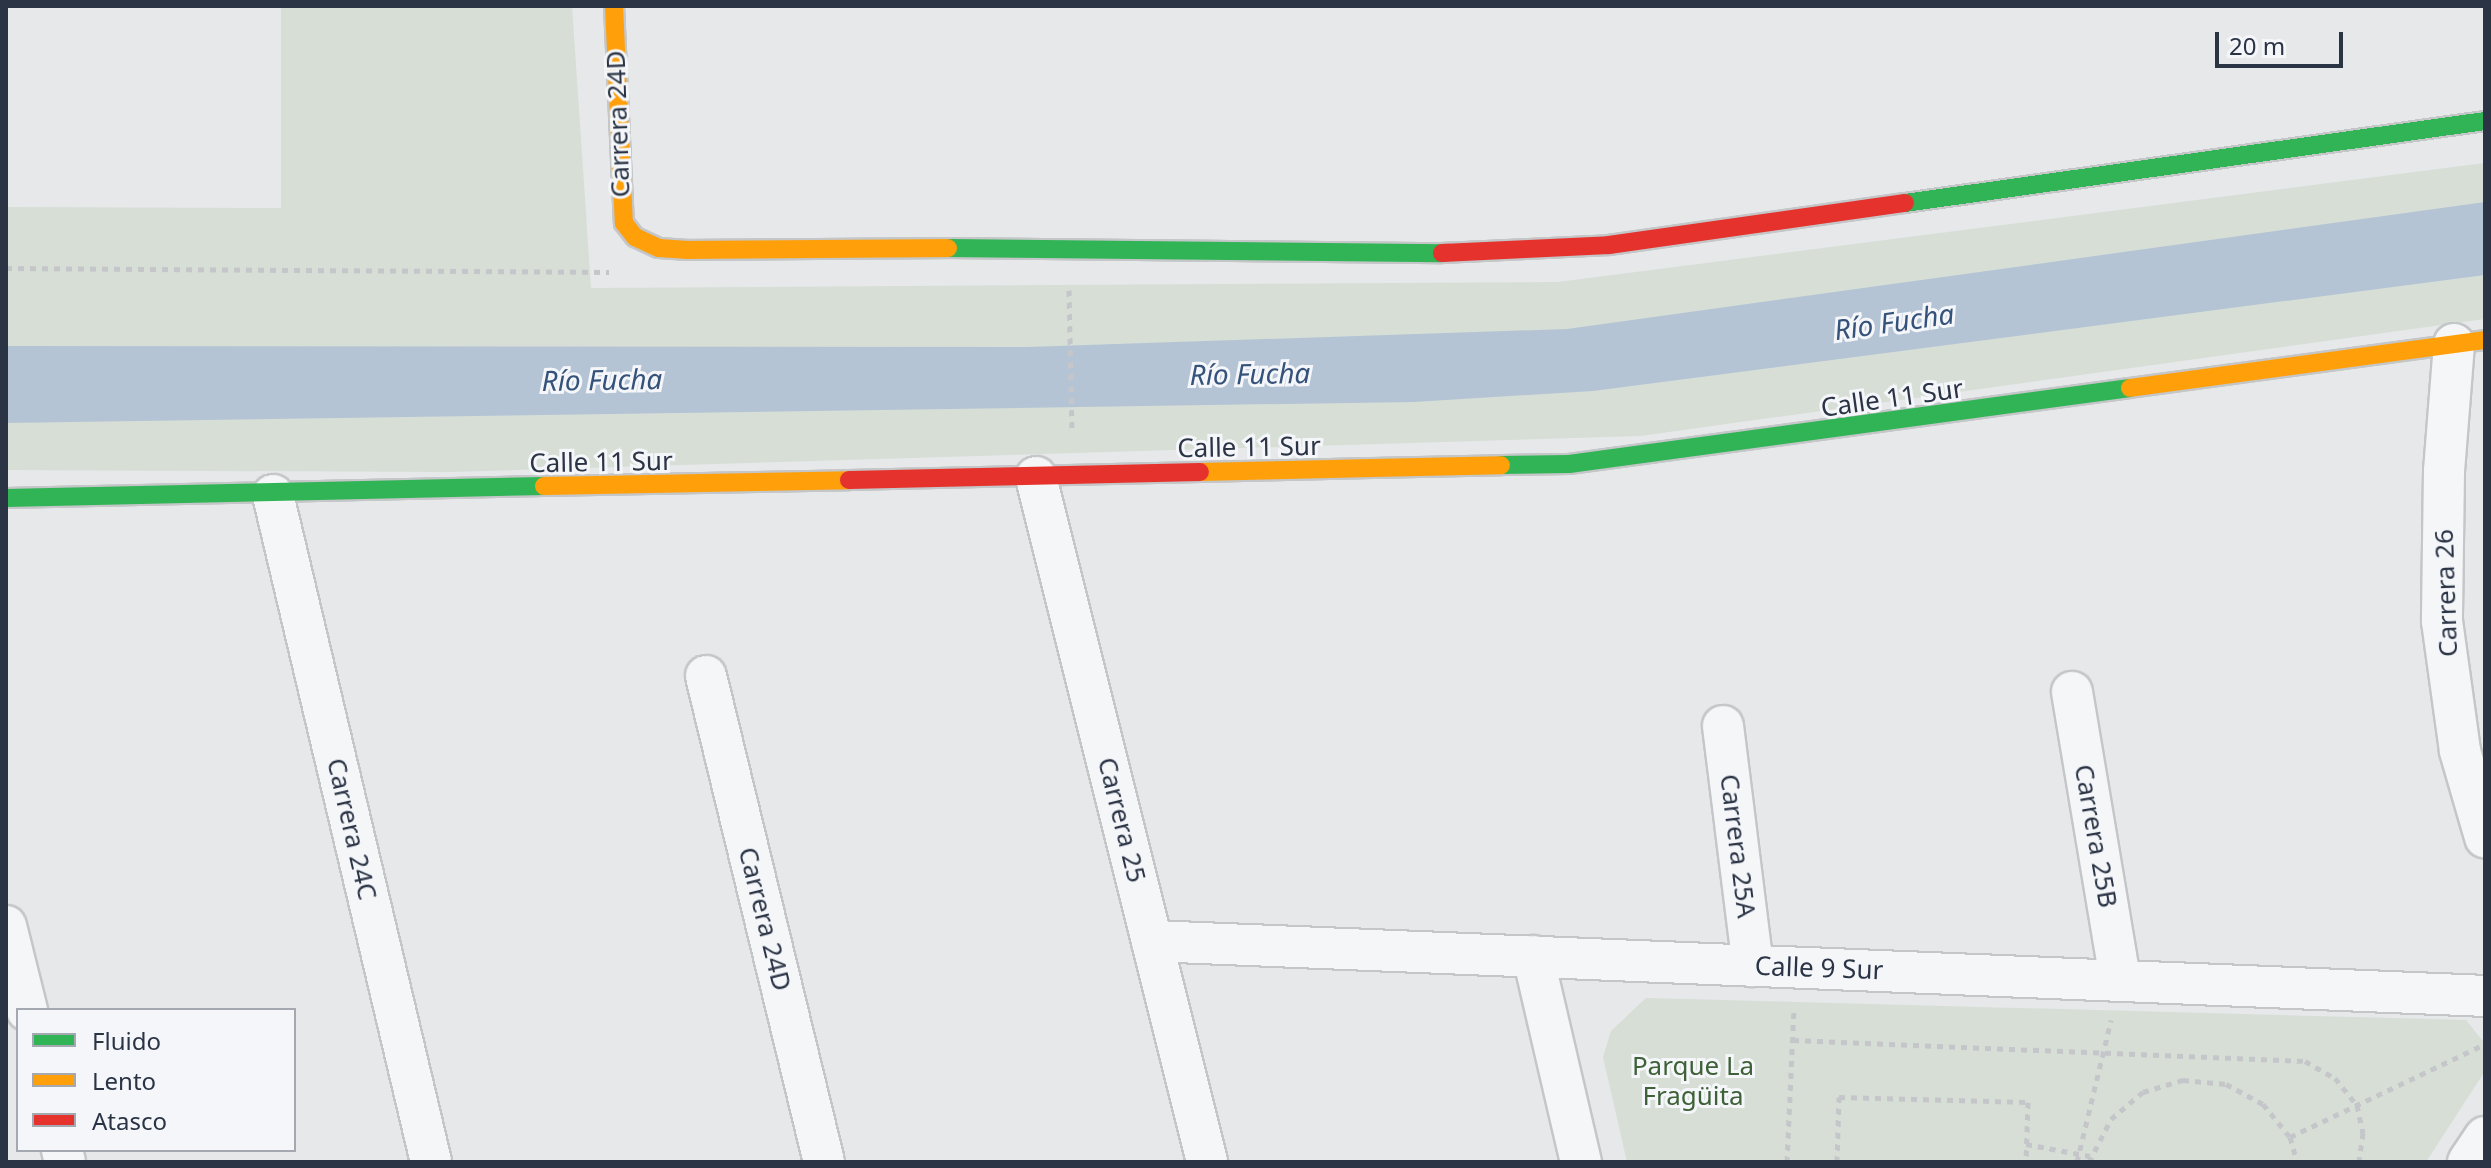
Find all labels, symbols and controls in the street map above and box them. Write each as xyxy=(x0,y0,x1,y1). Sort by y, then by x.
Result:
scale bar xyxy=(2219,16,2347,66)
text: 20 m xyxy=(2229,29,2285,62)
street label: Carrera 24D xyxy=(600,50,636,198)
water label: Río Fucha xyxy=(1832,296,1956,346)
water label: Río Fucha xyxy=(1189,355,1311,391)
water label: Río Fucha xyxy=(541,361,663,397)
street label: Calle 11 Sur xyxy=(1819,373,1965,423)
street label: Calle 11 Sur xyxy=(1177,430,1321,464)
street label: Calle 11 Sur xyxy=(529,445,673,479)
street label: Carrera 26 xyxy=(2428,529,2464,657)
street label: Carrera 25 xyxy=(1091,754,1153,886)
street label: Carrera 24C xyxy=(321,755,383,903)
street label: Carrera 25B xyxy=(2068,762,2124,910)
street label: Carrera 25A xyxy=(1714,772,1762,920)
street label: Carrera 24D xyxy=(732,844,798,994)
street label: Calle 9 Sur xyxy=(1754,950,1884,986)
legend xyxy=(16,1008,296,1152)
text: Fluido xyxy=(92,1024,161,1057)
park label: Parque La Fragüita xyxy=(1632,1050,1754,1112)
text: Lento xyxy=(92,1064,156,1097)
text: Atasco xyxy=(92,1104,167,1137)

